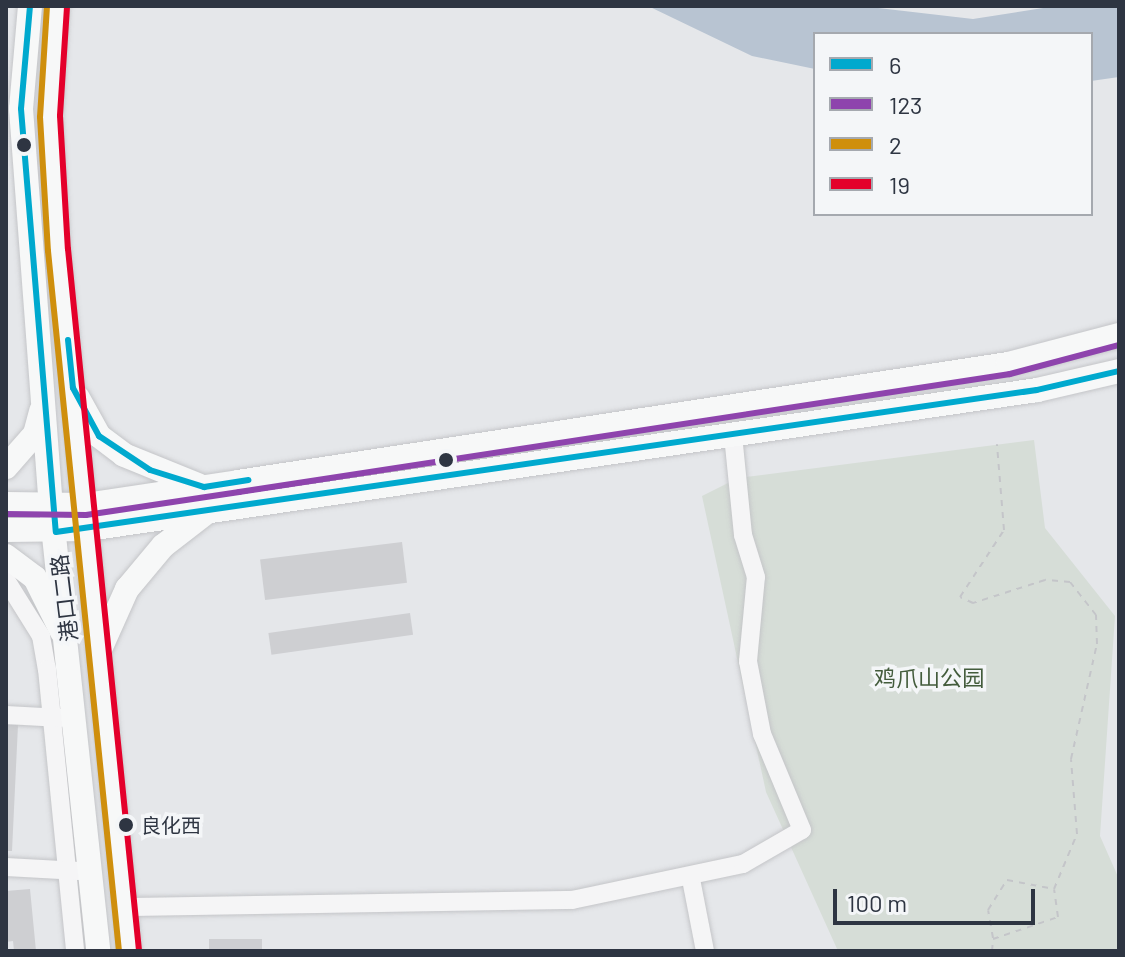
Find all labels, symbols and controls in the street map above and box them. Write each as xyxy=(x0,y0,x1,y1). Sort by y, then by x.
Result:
legend xyxy=(813,32,1093,216)
text: 6 xyxy=(889,50,901,79)
text: 123 xyxy=(889,90,922,119)
text: 2 xyxy=(889,130,902,159)
unlabelled marker xyxy=(16,137,32,153)
text: 19 xyxy=(889,170,910,199)
unlabelled marker xyxy=(438,452,454,468)
street label: 港口二路 xyxy=(46,553,82,643)
park label: 鸡爪山公园 xyxy=(874,665,984,691)
place label: 良化西 xyxy=(141,813,201,837)
marker: 良化西 xyxy=(118,817,134,833)
scale bar xyxy=(837,873,1039,923)
text: 100 m xyxy=(847,888,907,917)

